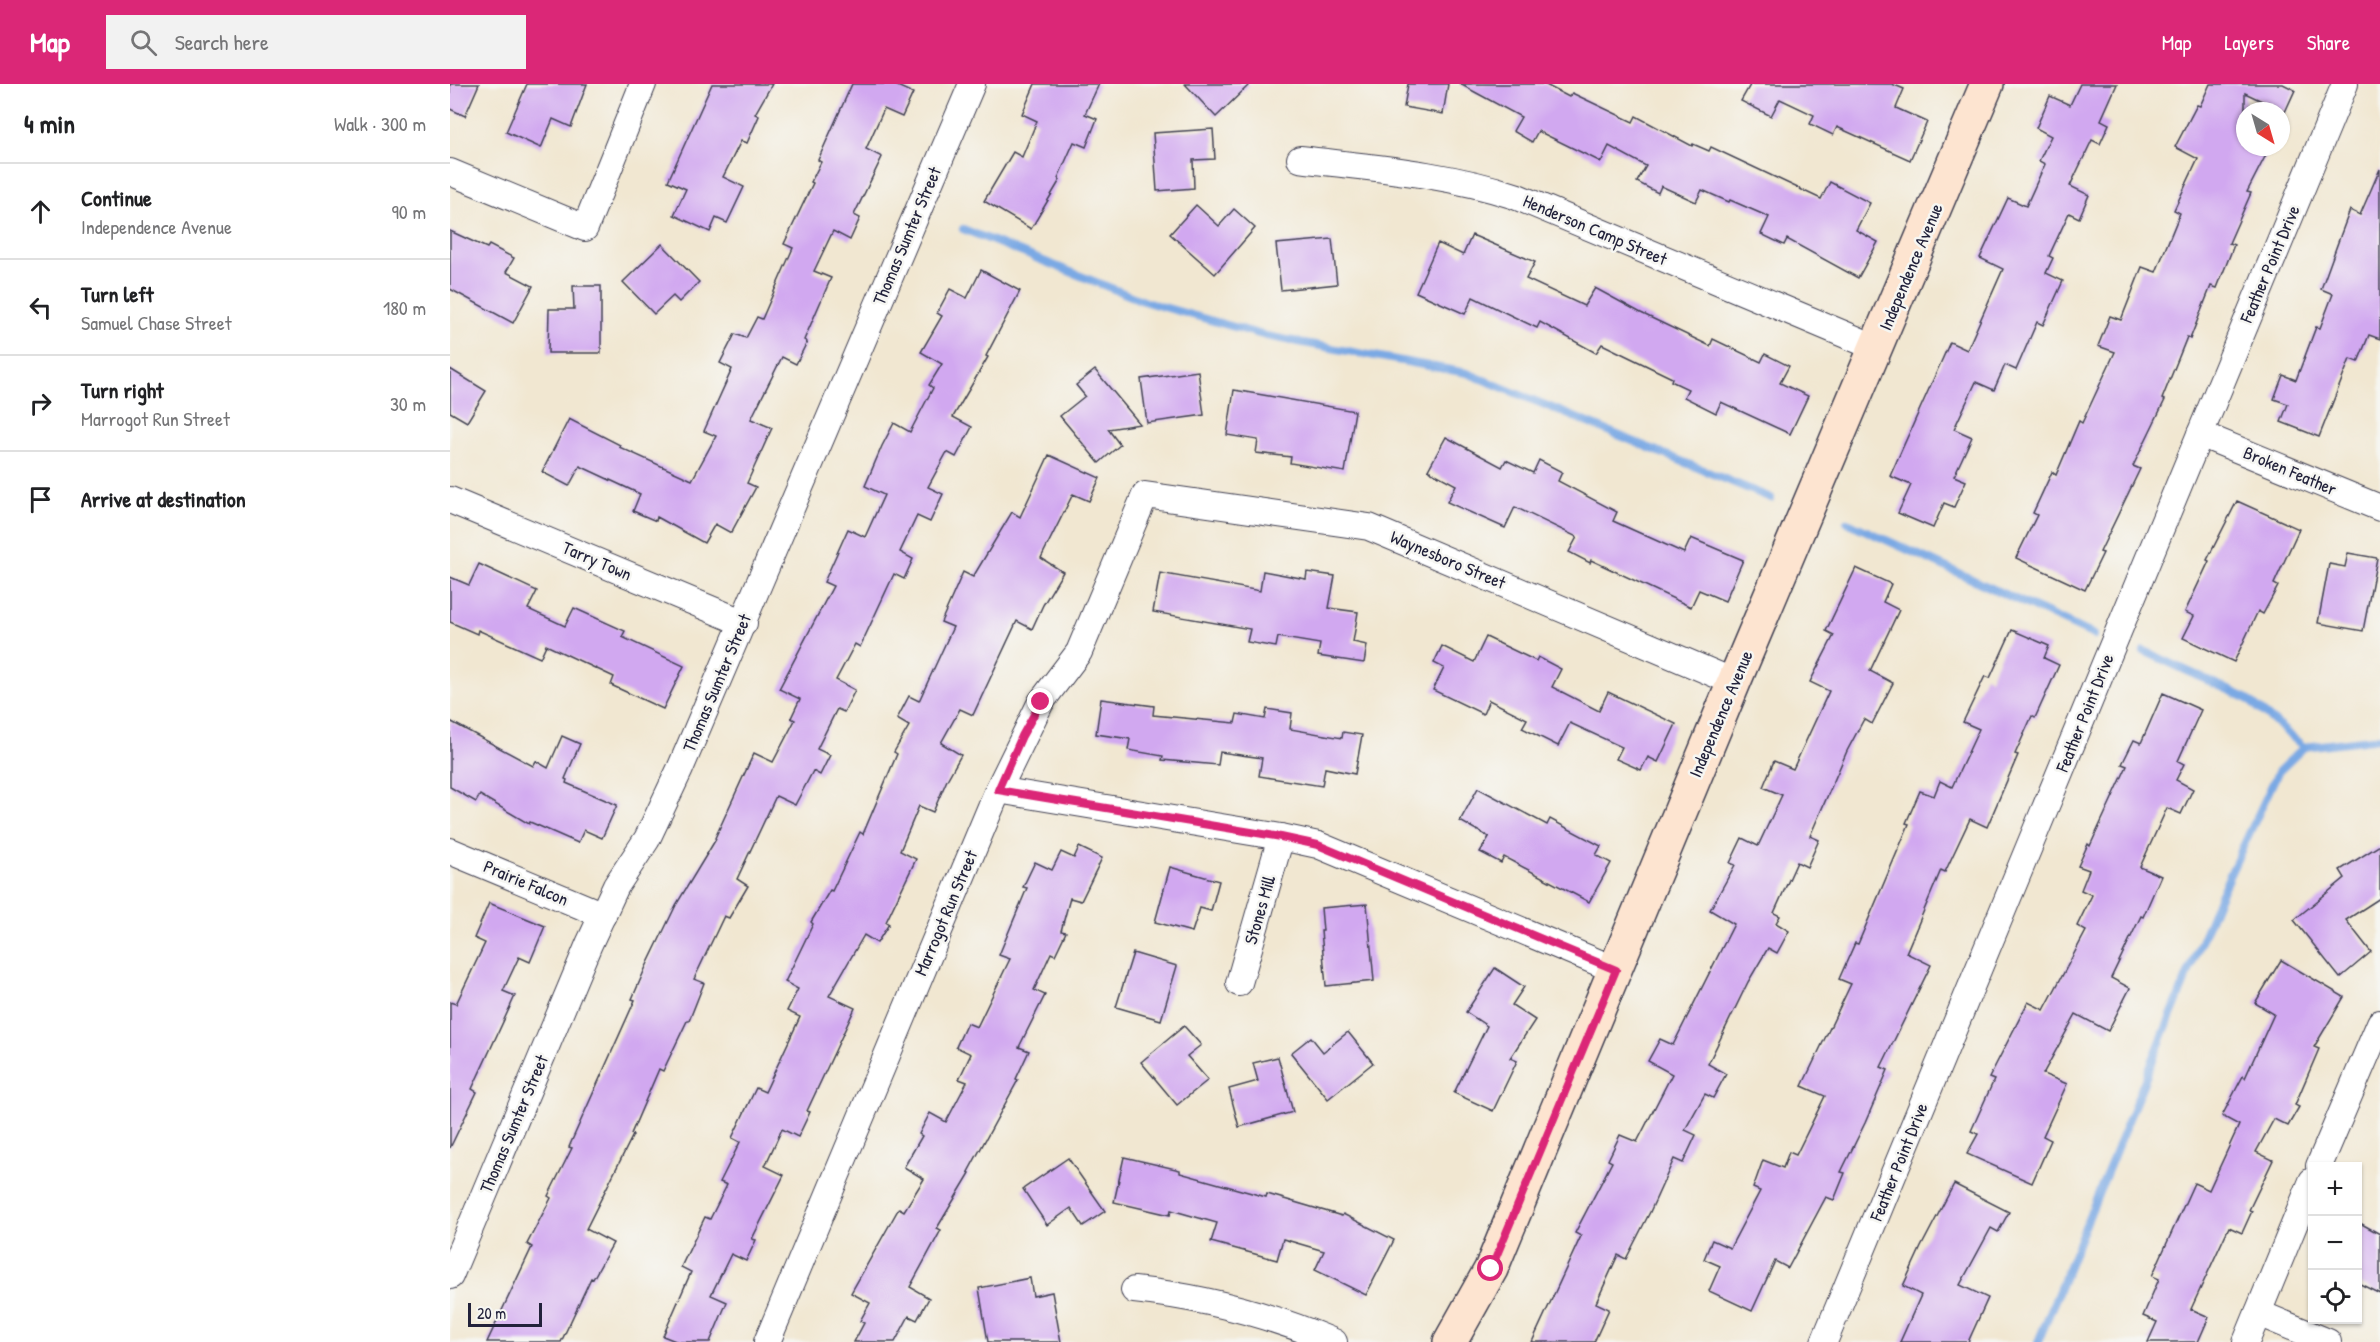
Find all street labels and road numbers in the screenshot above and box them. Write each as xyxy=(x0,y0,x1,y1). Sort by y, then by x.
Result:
street label: Thomas Sumter Street xyxy=(866,162,947,309)
street label: Henderson Camp Street xyxy=(1519,188,1672,271)
street label: Independence Avenue xyxy=(1873,199,1949,334)
street label: Feather Point Drive xyxy=(2233,201,2306,327)
street label: Broken Feather xyxy=(2240,440,2341,501)
street label: Waynesboro Street xyxy=(1387,524,1510,595)
street label: Tarry Town xyxy=(559,535,636,586)
street label: Thomas Sumter Street xyxy=(676,609,757,756)
street label: Independence Avenue xyxy=(1683,646,1759,781)
street label: Feather Point Drive xyxy=(2049,650,2120,776)
street label: Marrogot Run Street xyxy=(908,845,984,979)
street label: Prairie Falcon xyxy=(480,853,572,912)
street label: Stones Mill xyxy=(1238,872,1281,947)
street label: Thomas Sumter Street xyxy=(473,1050,554,1197)
street label: Feather Point Drive xyxy=(1863,1099,1934,1225)

